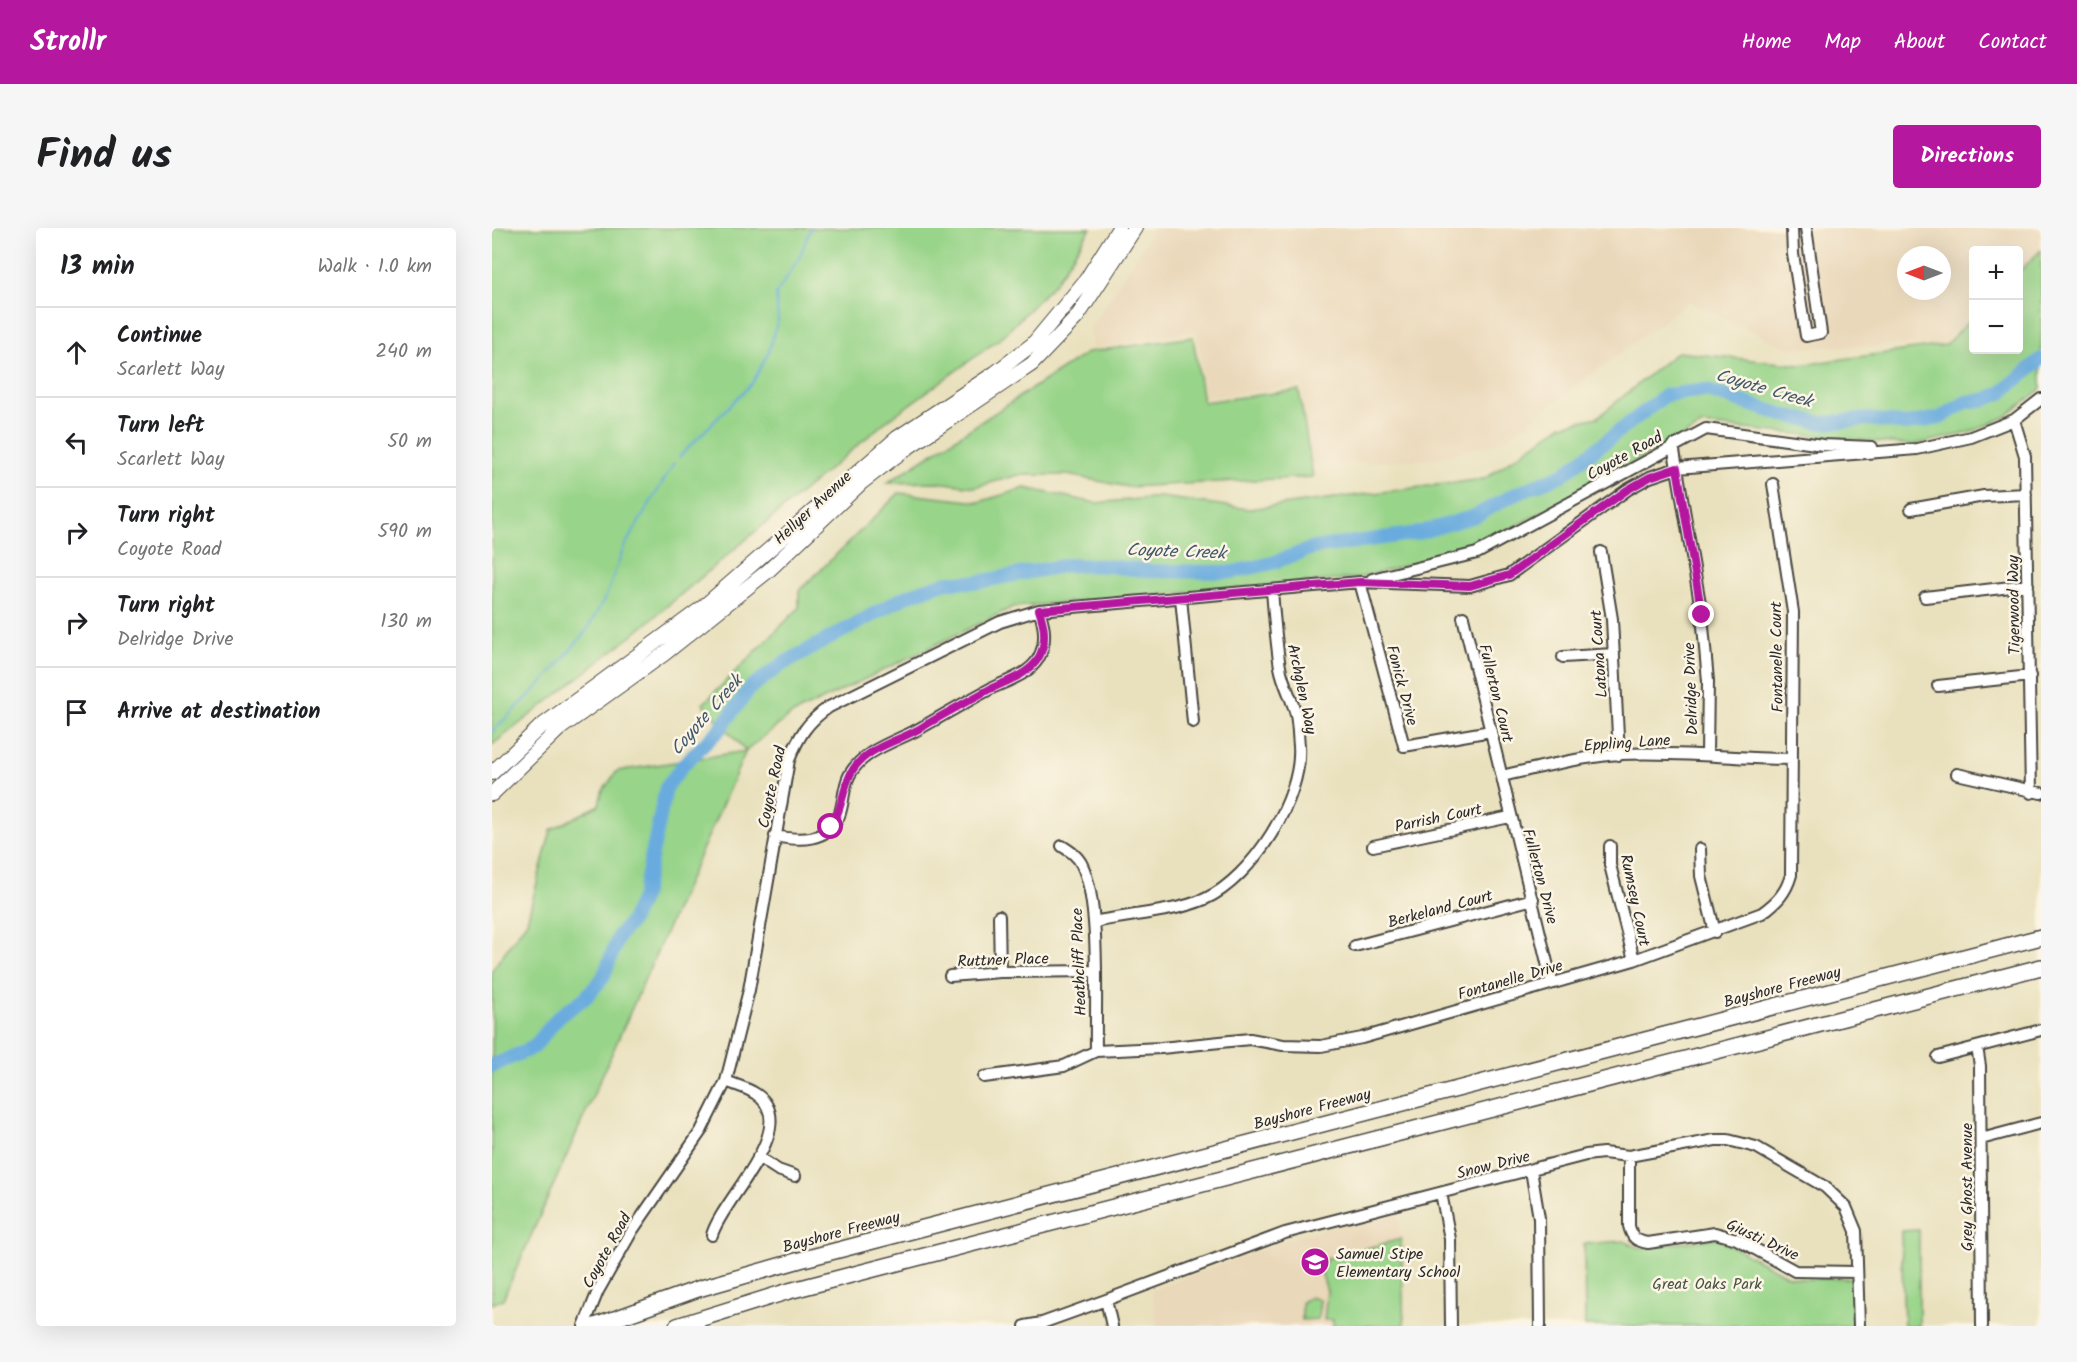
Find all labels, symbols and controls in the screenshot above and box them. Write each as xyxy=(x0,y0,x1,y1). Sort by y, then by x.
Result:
text: Strollr xyxy=(30,20,106,65)
text: Home xyxy=(1742,26,1791,59)
text: Map xyxy=(1824,26,1861,59)
text: About xyxy=(1894,26,1945,59)
text: Contact xyxy=(1978,26,2047,59)
text: Find us xyxy=(36,123,172,190)
button: Directions xyxy=(1893,125,2041,188)
text: 13 min xyxy=(60,246,135,288)
north arrow xyxy=(1897,246,1951,300)
map controls xyxy=(1969,246,2023,354)
button: + xyxy=(1969,246,2023,300)
text: Walk · 1.0 km xyxy=(318,251,432,283)
button: − xyxy=(1969,300,2023,354)
text: Continue xyxy=(117,319,202,354)
icon: ahead xyxy=(60,336,93,369)
text: 240 m xyxy=(375,336,432,368)
text: Scarlett Way xyxy=(117,354,224,386)
water label: Coyote Creek xyxy=(1712,362,1818,418)
text: Turn left xyxy=(117,409,204,444)
street label: Coyote Road xyxy=(1582,425,1668,487)
icon: left xyxy=(60,426,93,459)
text: 50 m xyxy=(387,426,432,458)
text: Scarlett Way xyxy=(117,444,224,476)
street label: Hellyer Avenue xyxy=(768,465,858,551)
text: Turn right xyxy=(117,499,215,534)
icon: right xyxy=(60,516,93,549)
text: 590 m xyxy=(378,516,432,548)
text: Coyote Road xyxy=(117,534,221,566)
water label: Coyote Creek xyxy=(1126,536,1229,569)
street label: Tigerwood Way xyxy=(2001,554,2028,655)
text: Turn right xyxy=(117,589,215,624)
street label: Fontanelle Court xyxy=(1764,600,1791,713)
route end xyxy=(1688,601,1714,627)
icon: right xyxy=(60,606,93,639)
text: 130 m xyxy=(380,606,432,638)
street label: Latona Court xyxy=(1584,608,1615,699)
text: Delridge Drive xyxy=(117,624,233,656)
street label: Fullerton Court xyxy=(1471,641,1520,746)
street label: Archglen Way xyxy=(1280,642,1323,737)
street label: Fonick Drive xyxy=(1379,642,1424,728)
street label: Delridge Drive xyxy=(1677,642,1706,736)
water label: Coyote Creek xyxy=(664,667,752,763)
text: Arrive at destination xyxy=(117,695,320,730)
icon: arrive xyxy=(60,696,93,729)
street label: Eppling Lane xyxy=(1583,728,1671,759)
street label: Coyote Road xyxy=(752,743,794,831)
street label: Parrish Court xyxy=(1392,797,1485,840)
route start xyxy=(817,813,843,839)
street label: Fullerton Drive xyxy=(1515,826,1564,927)
street label: Rumsey Court xyxy=(1613,852,1657,950)
street label: Berkeland Court xyxy=(1385,883,1496,935)
street label: Heathcliff Place xyxy=(1065,908,1094,1016)
street label: Ruttner Place xyxy=(957,946,1049,975)
street label: Fontanelle Drive xyxy=(1455,953,1566,1007)
street label: Bayshore Freeway xyxy=(1721,960,1844,1015)
street label: Bayshore Freeway xyxy=(1251,1082,1374,1137)
street label: Grey Ghost Avenue xyxy=(1955,1123,1980,1251)
street label: Snow Drive xyxy=(1454,1144,1533,1187)
street label: Bayshore Freeway xyxy=(780,1205,903,1260)
street label: Coyote Road xyxy=(576,1207,639,1293)
street label: Giusti Drive xyxy=(1722,1213,1803,1268)
place label: Samuel Stipe Elementary School xyxy=(1336,1242,1461,1285)
school or university icon: Samuel Stipe Elementary School xyxy=(1299,1246,1331,1278)
park label: Great Oaks Park xyxy=(1652,1272,1762,1297)

